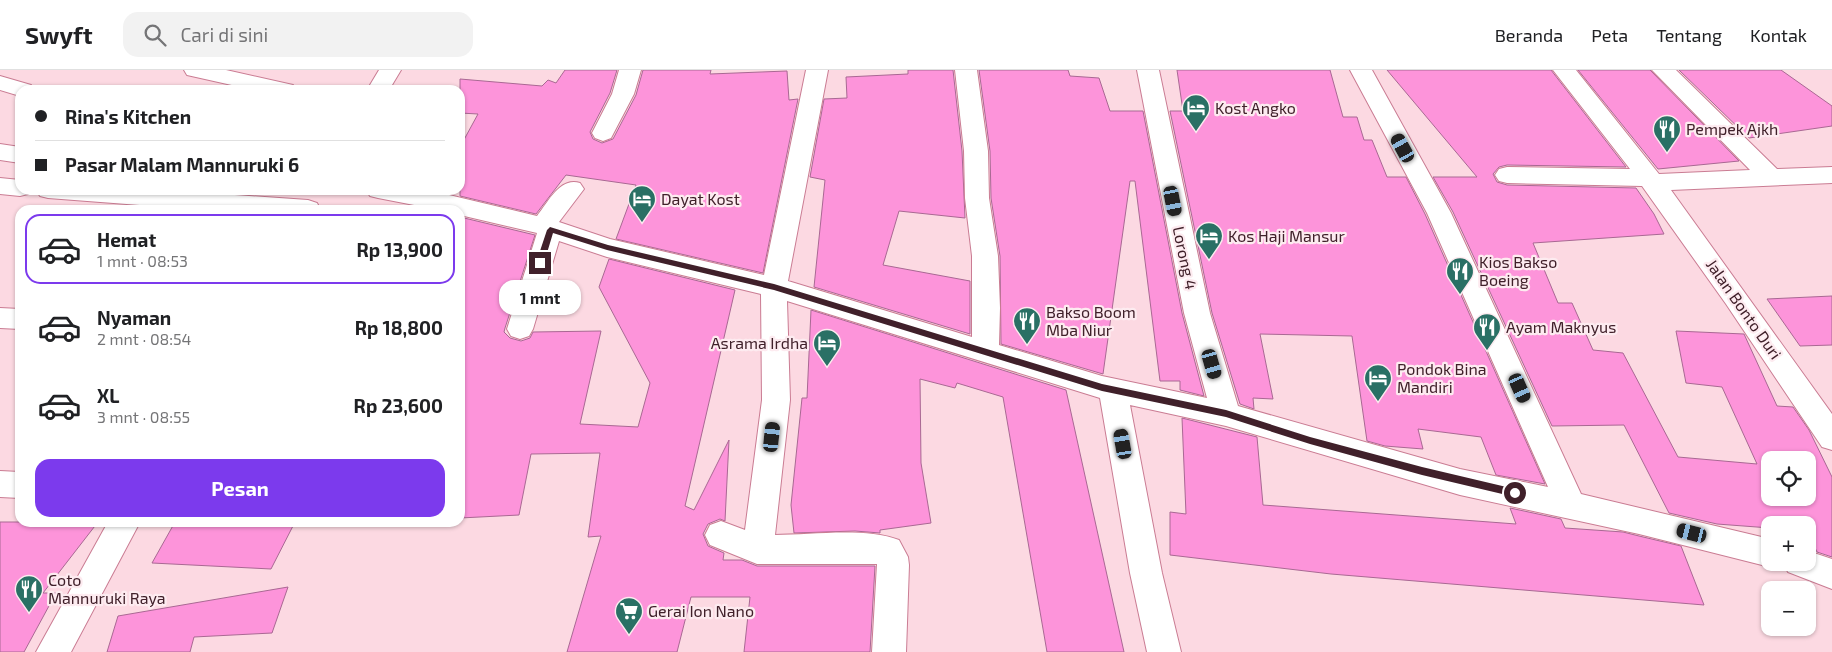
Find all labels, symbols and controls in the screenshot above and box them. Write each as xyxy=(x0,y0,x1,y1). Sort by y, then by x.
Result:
search box xyxy=(123,12,473,57)
text: Swyft xyxy=(25,20,93,49)
icon: search xyxy=(141,21,169,49)
text: Cari di sini xyxy=(181,23,268,46)
text: Beranda xyxy=(1495,24,1563,46)
text: Peta xyxy=(1591,24,1628,46)
text: Tentang xyxy=(1656,24,1722,46)
text: Kontak xyxy=(1750,24,1807,46)
hotel icon: Kost Angko xyxy=(1181,93,1211,132)
place label: Kost Angko xyxy=(1215,98,1296,117)
text: Rina's Kitchen xyxy=(65,105,191,128)
restaurant icon: Pempek Ajkh xyxy=(1652,114,1682,153)
place label: Pempek Ajkh xyxy=(1686,119,1778,139)
car xyxy=(1389,131,1416,165)
text: Pasar Malam Mannuruki 6 xyxy=(65,153,299,176)
hotel icon: Dayat Kost xyxy=(627,184,657,223)
car xyxy=(1162,185,1183,217)
place label: Dayat Kost xyxy=(661,189,740,208)
hotel icon: Kos Haji Mansur xyxy=(1194,221,1224,260)
street label: Lorong 4 xyxy=(1170,225,1201,291)
place label: Kos Haji Mansur xyxy=(1228,226,1345,246)
icon: car xyxy=(37,227,82,272)
text: Hemat xyxy=(97,228,156,251)
text: Rp 13,900 xyxy=(356,238,443,261)
text: 1 mnt · 08:53 xyxy=(97,251,188,270)
route end xyxy=(529,252,551,274)
place label: Kios Bakso Boeing xyxy=(1479,252,1557,289)
street label: Jalan Bonto Duri xyxy=(1703,255,1786,362)
restaurant icon: Kios Bakso Boeing xyxy=(1445,256,1475,295)
callout: 1 mnt xyxy=(499,280,581,316)
text: 1 mnt xyxy=(520,288,560,307)
place label: Bakso Boom Mba Niur xyxy=(1046,302,1136,339)
icon: car xyxy=(37,305,82,350)
text: Nyaman xyxy=(97,306,171,329)
restaurant icon: Bakso Boom Mba Niur xyxy=(1012,306,1042,345)
restaurant icon: Ayam Maknyus xyxy=(1472,312,1502,351)
text: Rp 18,800 xyxy=(355,316,443,339)
place label: Ayam Maknyus xyxy=(1506,317,1616,336)
hotel icon: Asrama Irdha xyxy=(812,328,842,367)
text: 2 mnt · 08:54 xyxy=(97,329,191,348)
place label: Asrama Irdha xyxy=(711,333,808,352)
car xyxy=(1200,348,1223,380)
place label: Pondok Bina Mandiri xyxy=(1397,359,1487,396)
hotel icon: Pondok Bina Mandiri xyxy=(1363,363,1393,402)
car xyxy=(1507,371,1532,405)
icon: car xyxy=(37,383,82,428)
text: XL xyxy=(97,384,119,407)
text: Rp 23,600 xyxy=(354,394,443,417)
text: 3 mnt · 08:55 xyxy=(97,407,190,426)
car xyxy=(762,421,781,453)
car xyxy=(1113,428,1132,460)
map controls xyxy=(1761,451,1816,636)
button: locate xyxy=(1761,451,1816,506)
button: Pesan xyxy=(35,459,445,517)
route start xyxy=(1504,482,1526,504)
button: + xyxy=(1761,516,1816,571)
car xyxy=(1675,522,1708,544)
place label: Coto Mannuruki Raya xyxy=(48,570,166,607)
restaurant icon: Coto Mannuruki Raya xyxy=(14,574,44,613)
button: − xyxy=(1761,581,1816,636)
supermarket icon: Gerai Ion Nano xyxy=(614,596,644,635)
place label: Gerai Ion Nano xyxy=(648,601,754,620)

